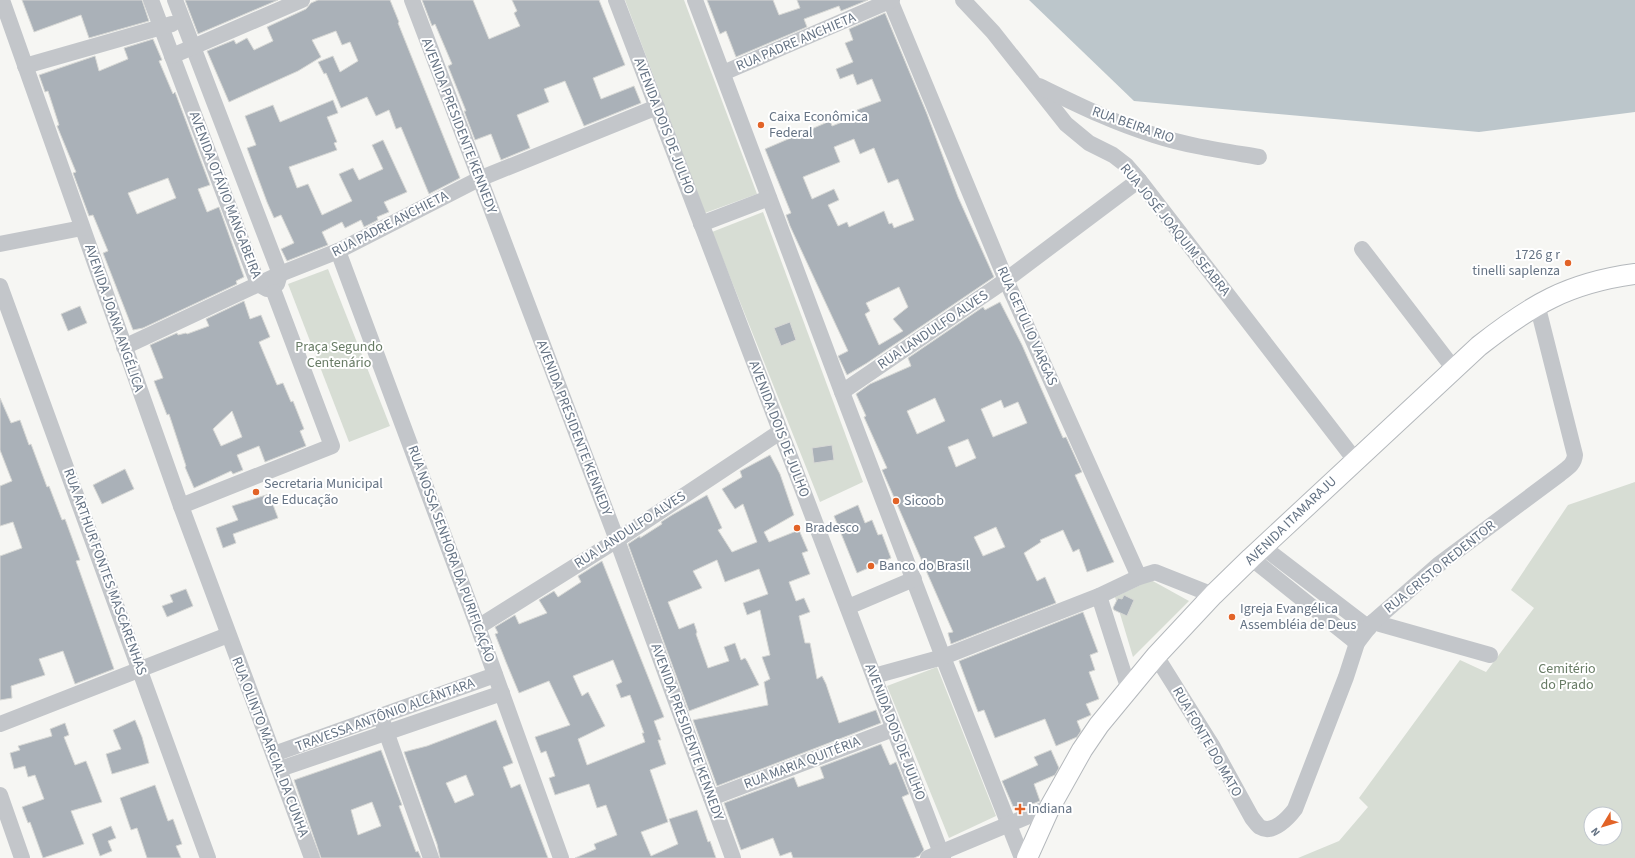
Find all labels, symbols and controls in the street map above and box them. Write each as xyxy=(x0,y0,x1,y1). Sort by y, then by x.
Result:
street label: RUA PADRE ANCHIETA xyxy=(733,8,859,76)
street label: AVENIDA PRESIDENTE KENNEDY xyxy=(416,35,502,217)
street label: AVENIDA DOIS DE JULHO xyxy=(629,55,699,197)
street label: RUA BEIRA RIO xyxy=(1089,102,1177,148)
place label: Caixa Econômica Federal xyxy=(769,107,868,143)
street label: AVENIDA OTÁVIO MANGABEIRA xyxy=(184,108,266,282)
marker: Caixa Econômica Federal xyxy=(756,120,766,130)
street label: RUA JOSÉ JOAQUIM SEABRA xyxy=(1115,159,1235,301)
street label: RUA PADRE ANCHIETA xyxy=(328,186,452,262)
street label: AVENIDA JOANA ANGÉLICA xyxy=(79,241,149,395)
place label: 1726 g r tinelli saplenza xyxy=(1472,245,1560,281)
marker: 1726 g r tinelli saplenza xyxy=(1563,258,1573,268)
street label: RUA GETÚLIO VARGAS xyxy=(992,263,1062,389)
street label: RUA LANDULFO ALVES xyxy=(874,286,992,374)
park label: Praça Segundo Centenário xyxy=(295,337,383,373)
street label: AVENIDA PRESIDENTE KENNEDY xyxy=(531,337,617,519)
street label: AVENIDA DOIS DE JULHO xyxy=(744,358,814,500)
street label: RUA NOSSA SENHORA DA PURIFICAÇÃO xyxy=(402,443,500,665)
street label: RUA ARTHUR FONTES MASCARENHAS xyxy=(58,466,152,678)
street label: AVENIDA ITAMARAJU xyxy=(1241,472,1341,570)
place label: Secretaria Municipal de Educação xyxy=(264,474,383,510)
street label: RUA LANDULFO ALVES xyxy=(570,486,690,574)
marker: Secretaria Municipal de Educação xyxy=(251,487,261,497)
place label: Sicoob xyxy=(904,491,944,511)
marker: Sicoob xyxy=(891,496,901,506)
street label: RUA CRISTO REDENTOR xyxy=(1380,516,1500,618)
place label: Bradesco xyxy=(805,518,859,538)
marker: Bradesco xyxy=(792,523,802,533)
place label: Banco do Brasil xyxy=(879,556,970,576)
marker: Banco do Brasil xyxy=(866,561,876,571)
place label: Igreja Evangélica Assembléia de Deus xyxy=(1240,599,1356,635)
marker: Igreja Evangélica Assembléia de Deus xyxy=(1227,612,1237,622)
street label: AVENIDA PRESIDENTE KENNEDY xyxy=(646,641,728,823)
street label: RUA OLINTO MARCIAL DA CUNHA xyxy=(226,654,314,840)
park label: Cemitério do Prado xyxy=(1538,659,1596,695)
street label: AVENIDA DOIS DE JULHO xyxy=(860,661,930,803)
street label: TRAVESSA ANTÔNIO ALCÂNTARA xyxy=(293,673,478,757)
street label: RUA FONTE DO MATO xyxy=(1167,683,1247,801)
street label: RUA MARIA QUITÉRIA xyxy=(741,731,863,794)
place label: Indiana xyxy=(1028,799,1072,819)
marker: Indiana xyxy=(1015,804,1025,814)
north arrow xyxy=(1583,806,1623,846)
text: N xyxy=(1587,824,1604,839)

